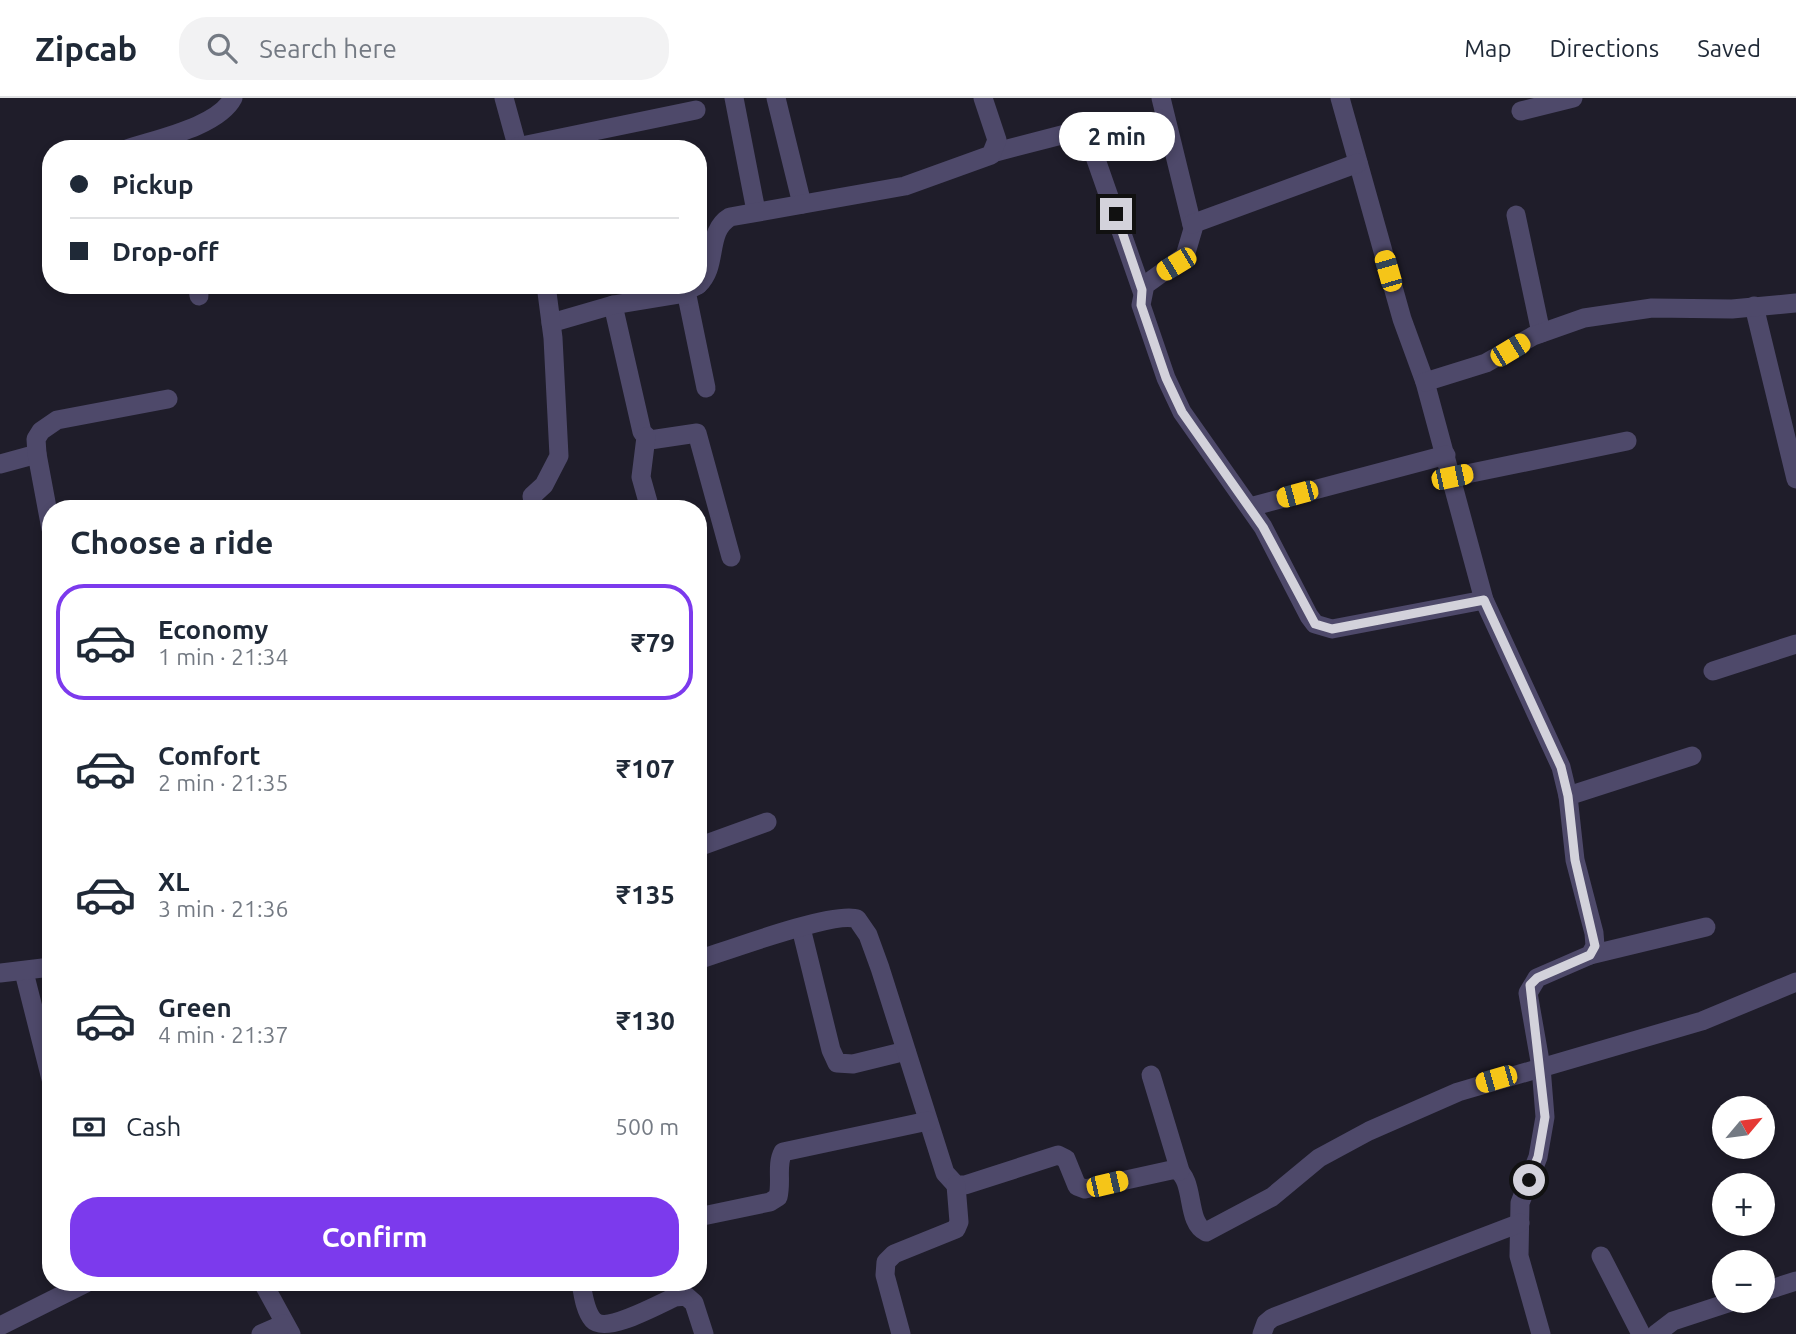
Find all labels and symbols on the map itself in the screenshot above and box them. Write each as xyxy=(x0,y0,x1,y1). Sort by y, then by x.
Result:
callout: 2 min xyxy=(1058,113,1174,162)
route end xyxy=(1100,198,1132,230)
car xyxy=(1153,244,1200,284)
car xyxy=(1373,248,1404,294)
car xyxy=(1487,330,1534,370)
car xyxy=(1430,462,1475,492)
car xyxy=(1274,478,1321,510)
car xyxy=(1473,1063,1520,1095)
north arrow xyxy=(1712,1096,1774,1158)
route start xyxy=(1513,1164,1545,1196)
car xyxy=(1085,1169,1130,1199)

